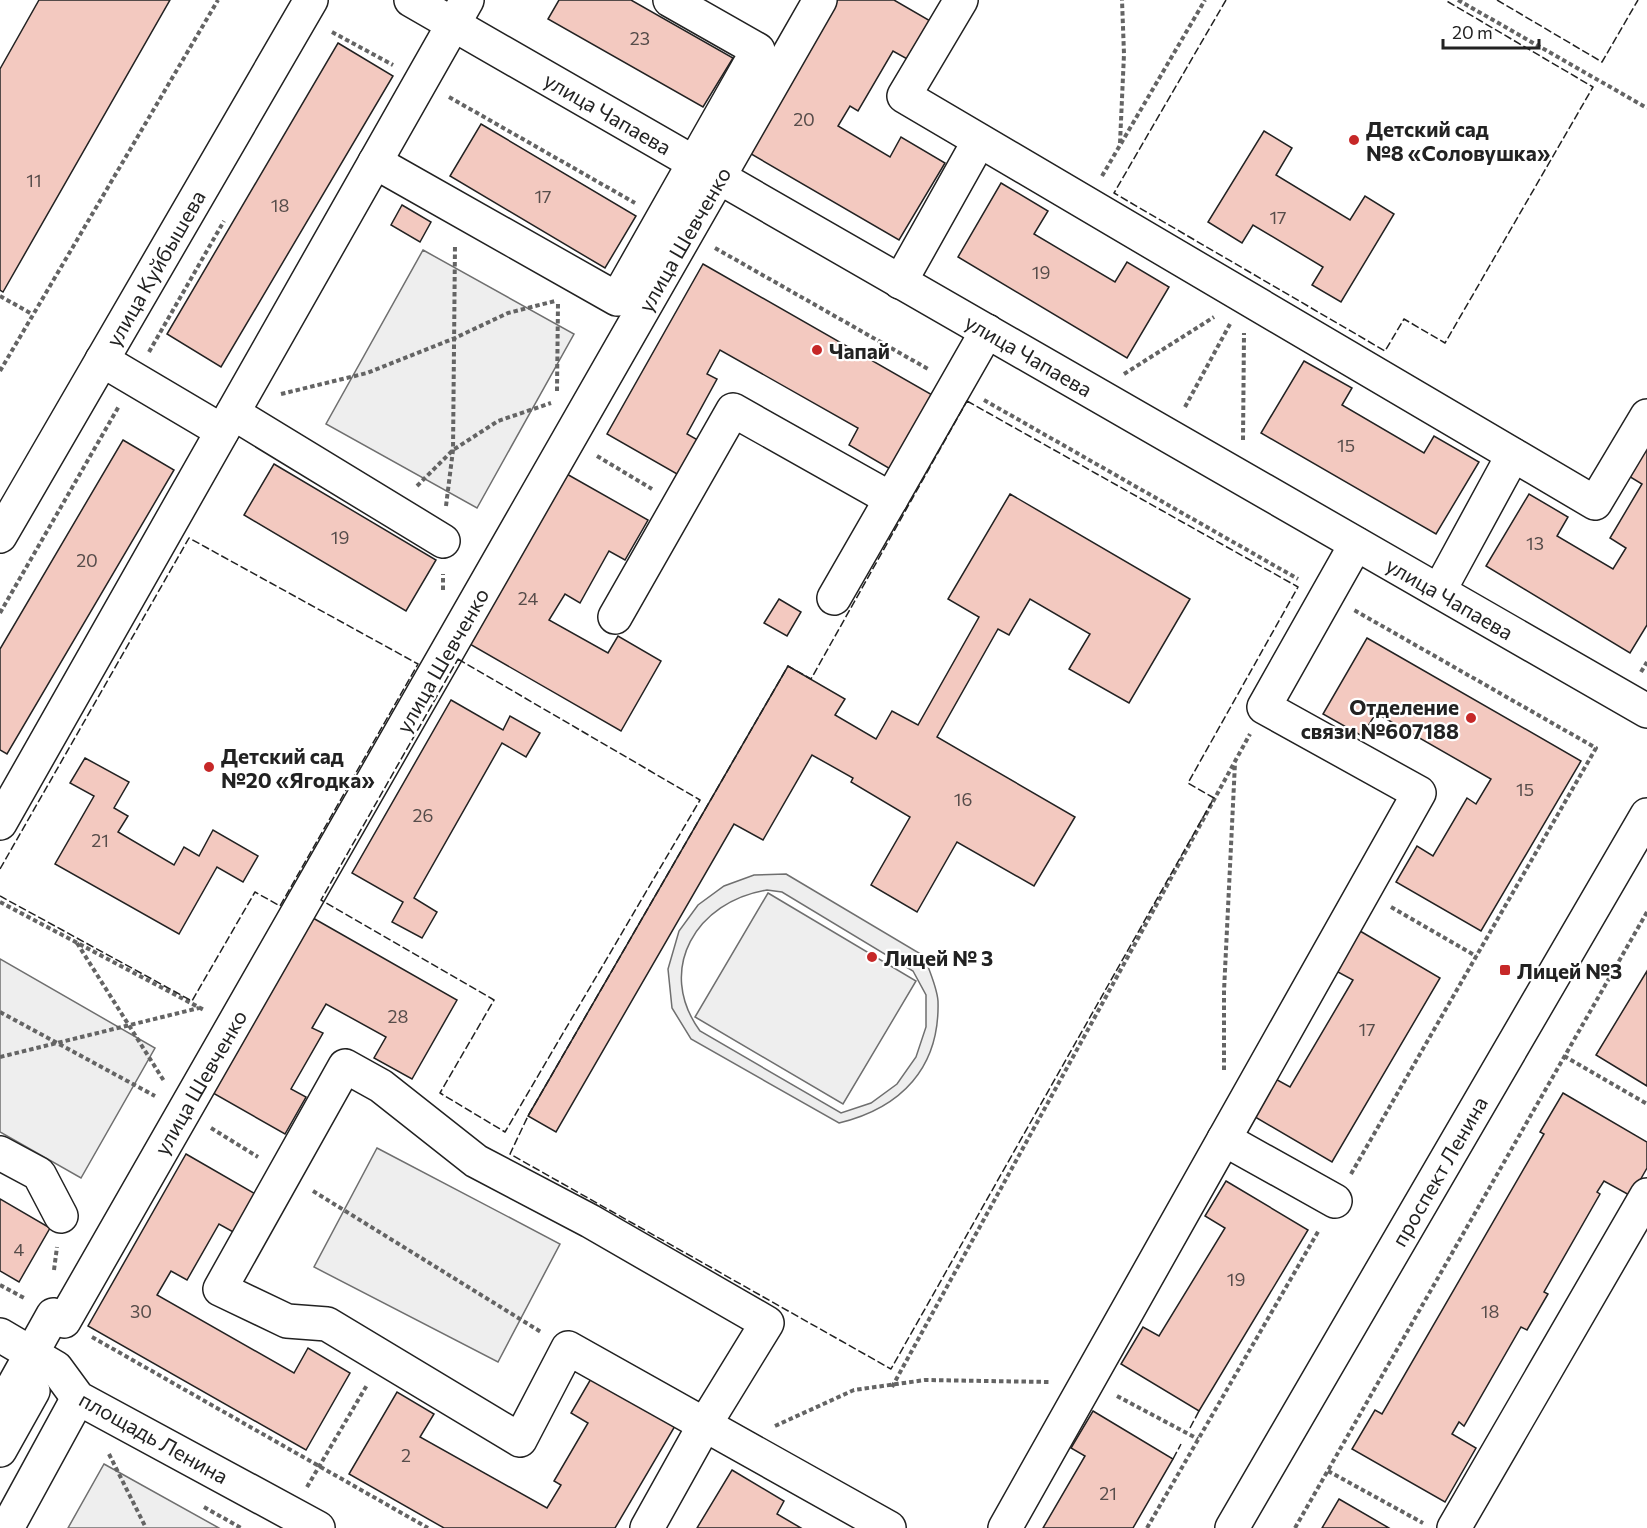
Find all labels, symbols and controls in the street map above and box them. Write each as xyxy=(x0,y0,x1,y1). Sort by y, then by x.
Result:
scale bar xyxy=(1443,12,1539,50)
text: 20 m xyxy=(1452,21,1493,43)
house number: 23 xyxy=(630,27,650,49)
street label: улица Чапаева xyxy=(540,67,676,159)
house number: 20 xyxy=(793,108,815,130)
place label: Детский сад №8 «Соловушка» xyxy=(1366,116,1551,165)
marker: Детский сад №8 «Соловушка» xyxy=(1347,133,1361,147)
street label: улица Шевченко xyxy=(632,162,736,316)
house number: 11 xyxy=(26,169,42,191)
street label: улица Куйбышева xyxy=(100,185,210,351)
house number: 17 xyxy=(534,185,552,207)
house number: 18 xyxy=(271,194,289,216)
house number: 17 xyxy=(1269,206,1287,228)
house number: 19 xyxy=(1032,261,1050,283)
street label: улица Чапаева xyxy=(961,309,1097,401)
place label: Чапай xyxy=(829,338,890,363)
marker: Чапай xyxy=(810,343,824,357)
house number: 15 xyxy=(1337,434,1355,456)
house number: 19 xyxy=(331,526,349,548)
house number: 13 xyxy=(1526,532,1544,554)
house number: 20 xyxy=(76,549,98,571)
street label: улица Чапаева xyxy=(1382,552,1518,644)
street label: улица Шевченко xyxy=(390,583,494,737)
house number: 24 xyxy=(518,587,538,609)
place label: Отделение связи №607188 xyxy=(1301,694,1459,743)
marker: Отделение связи №607188 xyxy=(1464,711,1478,725)
place label: Детский сад №20 «Ягодка» xyxy=(221,743,375,792)
marker: Детский сад №20 «Ягодка» xyxy=(202,760,216,774)
house number: 15 xyxy=(1516,778,1534,800)
house number: 16 xyxy=(954,788,972,810)
house number: 26 xyxy=(413,804,433,826)
house number: 21 xyxy=(91,829,109,851)
place label: Лицей № 3 xyxy=(884,945,993,970)
marker: Лицей № 3 xyxy=(865,950,879,964)
place label: Лицей №3 xyxy=(1517,958,1622,983)
marker: Лицей №3 xyxy=(1498,963,1512,977)
street label: улица Шевченко xyxy=(148,1005,252,1159)
house number: 28 xyxy=(388,1005,409,1027)
house number: 17 xyxy=(1358,1018,1376,1040)
street label: проспект Ленина xyxy=(1386,1092,1492,1250)
house number: 4 xyxy=(14,1238,25,1260)
house number: 19 xyxy=(1227,1268,1245,1290)
house number: 30 xyxy=(130,1300,152,1322)
house number: 18 xyxy=(1481,1300,1499,1322)
street label: площадь Ленина xyxy=(75,1386,233,1488)
house number: 2 xyxy=(401,1444,411,1466)
house number: 21 xyxy=(1099,1482,1117,1504)

